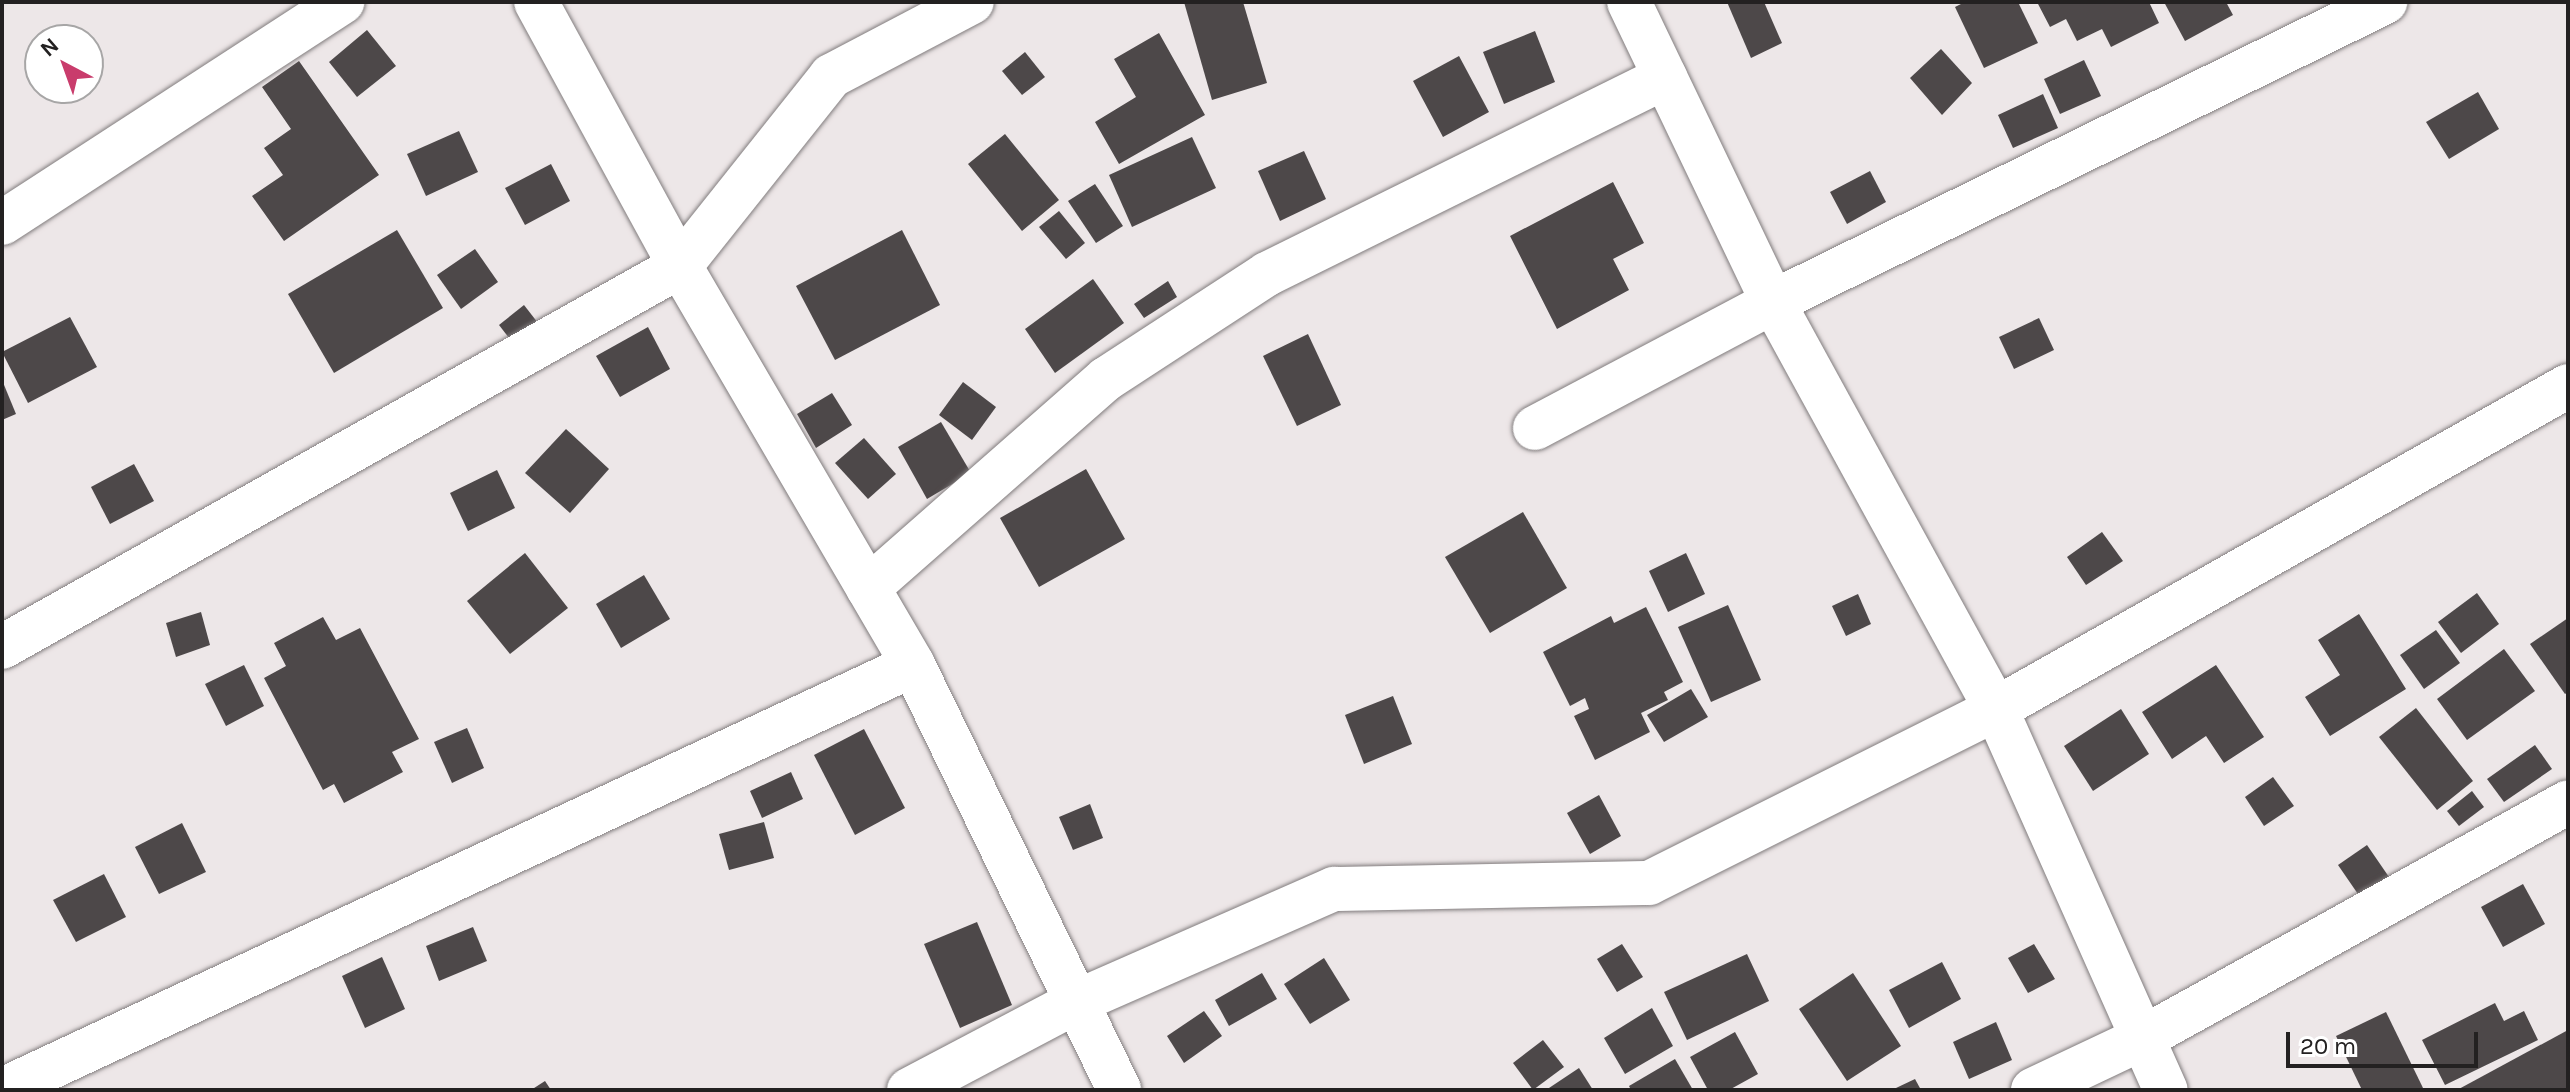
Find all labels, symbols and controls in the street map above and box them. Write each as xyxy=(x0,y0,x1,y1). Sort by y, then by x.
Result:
north arrow xyxy=(24,24,104,104)
text: N xyxy=(35,32,64,62)
scale bar xyxy=(2290,1016,2482,1066)
text: 20 m xyxy=(2300,1032,2356,1060)

